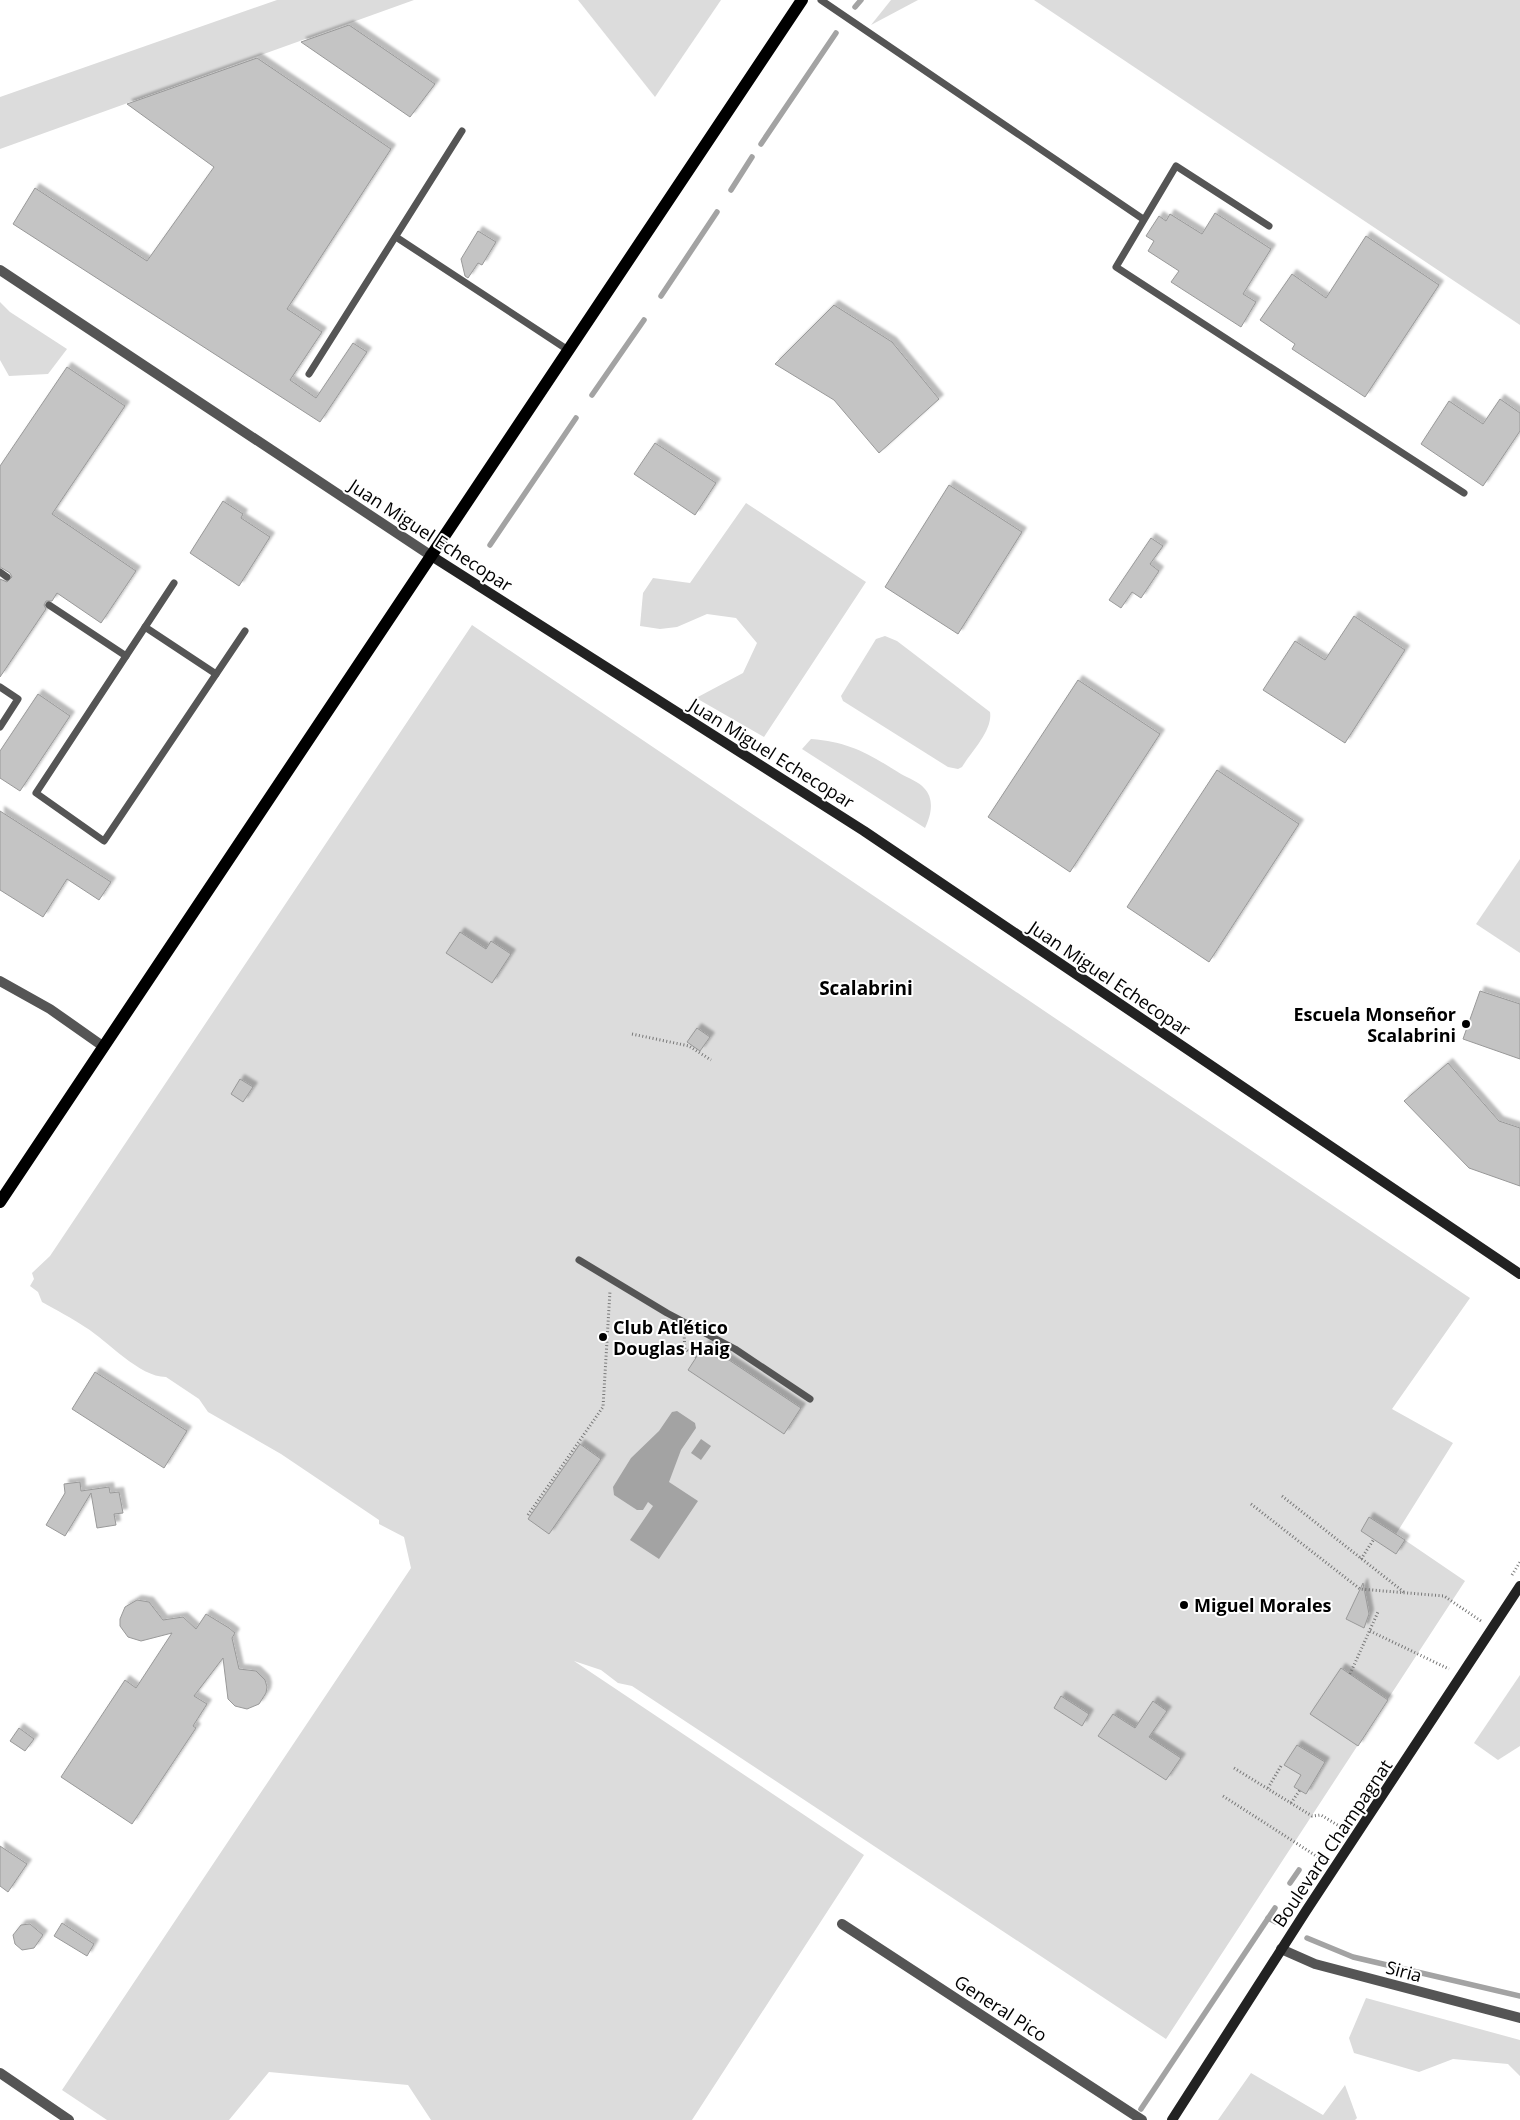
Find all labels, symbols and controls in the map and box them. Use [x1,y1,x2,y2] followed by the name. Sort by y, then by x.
[343,472,518,597] street label: Juan Miguel Echecopar
[683,691,859,814] street label: Juan Miguel Echecopar
[1023,914,1196,1041] street label: Juan Miguel Echecopar
[819,975,913,1001] district label: Scalabrini
[1294,1002,1456,1047] place label: Escuela Monseñor Scalabrini
[1460,1018,1472,1030] marker: Escuela Monseñor Scalabrini
[613,1315,730,1360] place label: Club Atlético Douglas Haig
[597,1331,609,1343] marker: Club Atlético Douglas Haig
[1194,1593,1332,1617] place label: Miguel Morales
[1178,1599,1190,1611] marker: Miguel Morales
[1267,1754,1397,1932] street label: Boulevard Champagnat
[1383,1955,1425,1987] street label: Siria
[950,1969,1052,2047] street label: General Pico

